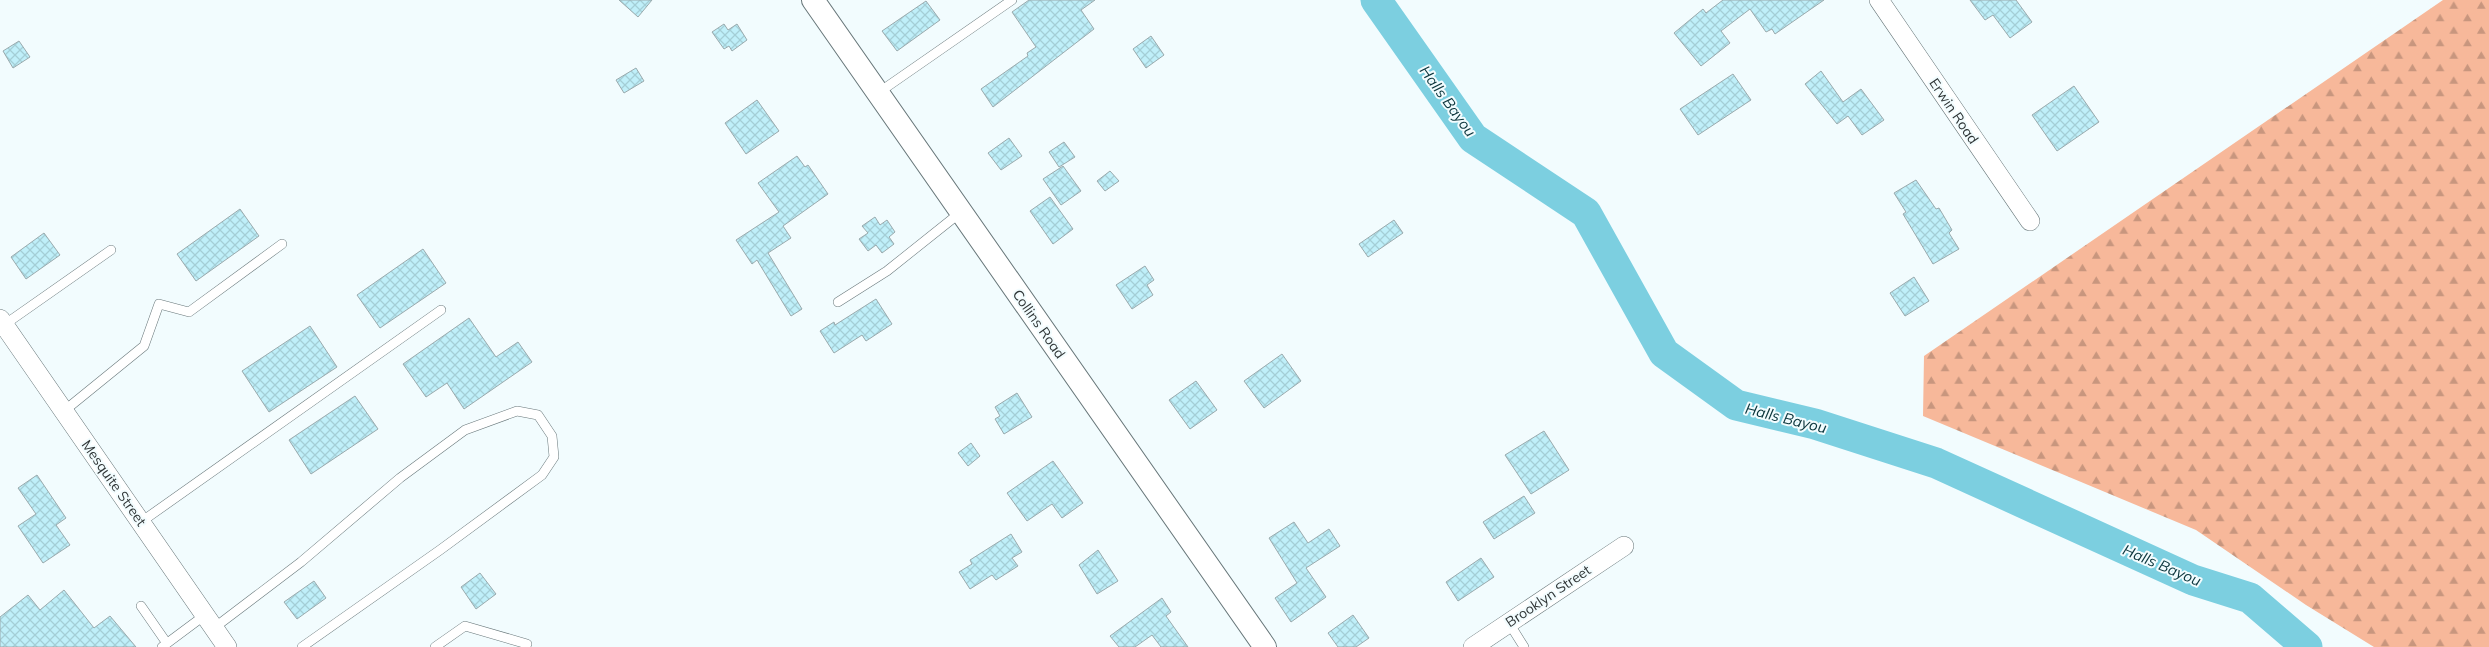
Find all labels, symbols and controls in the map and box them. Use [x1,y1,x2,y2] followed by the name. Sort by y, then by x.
[1416,62,1480,141] water label: Halls Bayou
[1925,75,1983,147] street label: Erwin Road
[1009,286,1069,362] street label: Collins Road
[1743,399,1829,437] water label: Halls Bayou
[78,436,150,530] street label: Mesquite Street
[2120,540,2204,590] water label: Halls Bayou
[1502,561,1594,631] street label: Brooklyn Street

